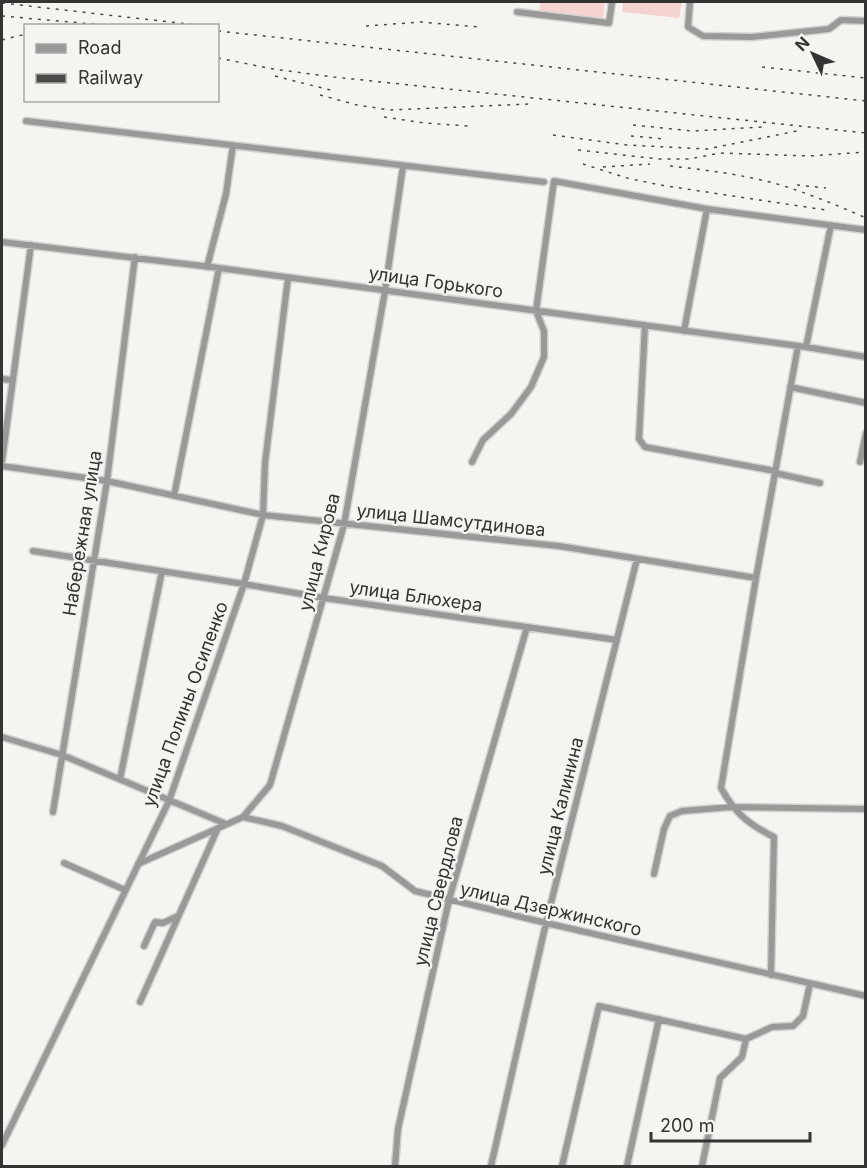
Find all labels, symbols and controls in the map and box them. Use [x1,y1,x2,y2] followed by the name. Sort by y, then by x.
[24,24,219,102] legend
[783,24,843,84] north arrow
[791,32,814,55] text: N
[78,37,121,58] text: Road
[78,67,143,88] text: Railway
[367,262,505,302] street label: улица Горького
[59,449,105,617] street label: Набережная улица
[294,491,344,613] street label: улица Кирова
[356,500,546,540] street label: улица Шамсутдинова
[348,576,484,616] street label: улица Блюхера
[138,598,232,810] street label: улица Полины Осипенко
[533,735,587,877] street label: улица Калинина
[409,814,467,968] street label: улица Свердлова
[458,878,644,940] street label: улица Дзержинского
[651,1105,810,1143] scale bar
[660,1115,715,1136] text: 200 m

